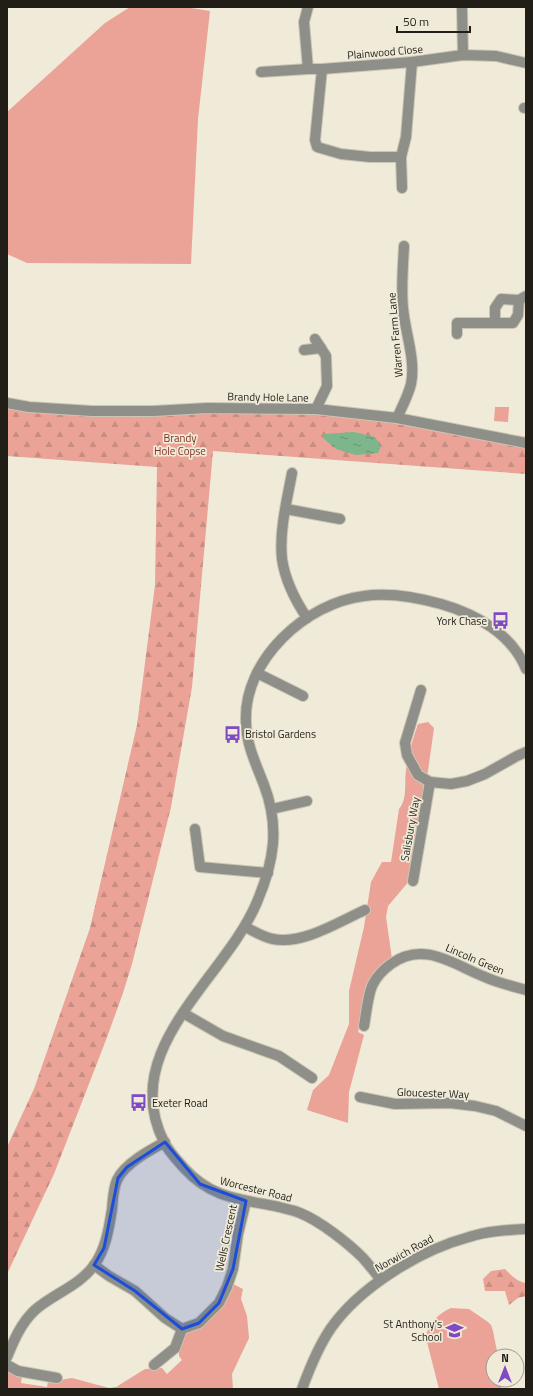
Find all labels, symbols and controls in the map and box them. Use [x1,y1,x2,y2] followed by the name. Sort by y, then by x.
[397,8,470,34] scale bar
[403,12,429,31] text: 50 m
[346,41,424,63] street label: Plainwood Close
[383,291,407,378] street label: Warren Farm Lane
[227,388,309,406] street label: Brandy Hole Lane
[154,430,206,459] park label: Brandy Hole Copse
[490,611,510,631] bus stop icon: York Chase
[436,613,487,629] place label: York Chase
[222,724,242,744] bus stop icon: Bristol Gardens
[245,726,316,742] place label: Bristol Gardens
[396,795,424,862] street label: Salisbury Way
[443,939,507,979] street label: Lincoln Green
[397,1084,470,1102] street label: Gloucester Way
[129,1093,149,1113] bus stop icon: Exeter Road
[152,1095,208,1111] place label: Exeter Road
[218,1172,294,1206] street label: Worcester Road
[211,1203,241,1273] street label: Wells Crescent
[372,1230,436,1276] street label: Norwich Road
[383,1316,442,1345] place label: St Anthony's School
[445,1320,465,1340] school or university icon: St Anthony's School
[485,1348,525,1388] north arrow
[501,1350,509,1366] text: N

